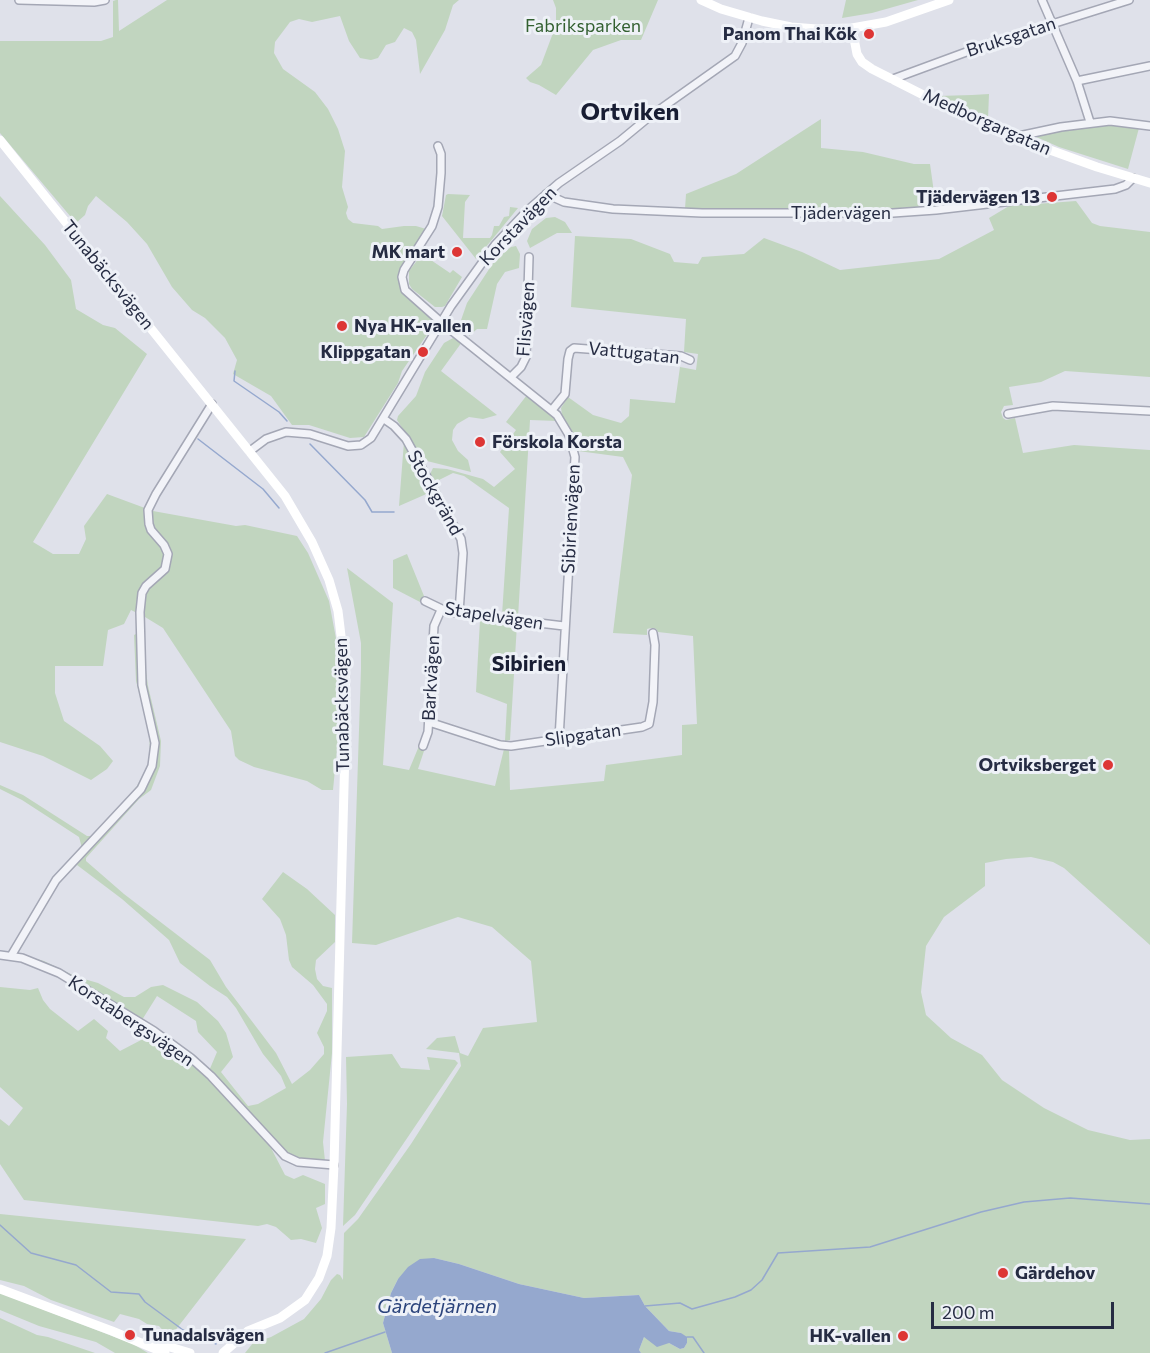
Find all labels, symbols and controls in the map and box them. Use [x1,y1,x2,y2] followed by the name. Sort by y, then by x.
[963,12,1059,62] street label: Bruksgatan
[525,15,641,37] park label: Fabriksparken
[723,23,857,45] place label: Panom Thai Kök
[862,27,876,41] marker: Panom Thai Kök
[920,84,1054,160] street label: Medborgargatan
[581,98,679,126] district label: Ortviken
[475,182,561,270] street label: Korstavägen
[916,186,1040,208] place label: Tjädervägen 13
[1045,190,1059,204] marker: Tjädervägen 13
[791,202,891,224] street label: Tjädervägen
[57,216,159,334] street label: Tunabäcksvägen
[371,241,445,263] place label: MK mart
[450,245,464,259] marker: MK mart
[513,281,539,357] street label: Flisvägen
[354,315,472,337] place label: Nya HK-vallen
[335,319,349,333] marker: Nya HK-vallen
[587,337,681,369] street label: Vattugatan
[320,341,411,363] place label: Klippgatan
[416,345,430,359] marker: Klippgatan
[492,431,622,453] place label: Förskola Korsta
[473,435,487,449] marker: Förskola Korsta
[403,447,467,539] street label: Stockgränd
[557,464,585,574] street label: Sibirienvägen
[443,598,545,634] street label: Stapelvägen
[418,635,444,721] street label: Barkvägen
[330,638,354,772] street label: Tunabäcksvägen
[492,651,566,677] district label: Sibirien
[544,719,622,751] street label: Slipgatan
[979,754,1096,776] place label: Ortviksberget
[1101,758,1115,772] marker: Ortviksberget
[64,971,198,1071] street label: Korstabergsvägen
[1015,1262,1095,1284] place label: Gärdehov
[996,1266,1010,1280] marker: Gärdehov
[934,1290,1117,1328] scale bar
[377,1294,497,1318] water label: Gärdetjärnen
[942,1301,995,1323] text: 200 m
[142,1324,264,1346] place label: Tunadalsvägen
[809,1325,891,1347] place label: HK-vallen
[123,1328,137,1342] marker: Tunadalsvägen
[896,1329,910,1343] marker: HK-vallen

